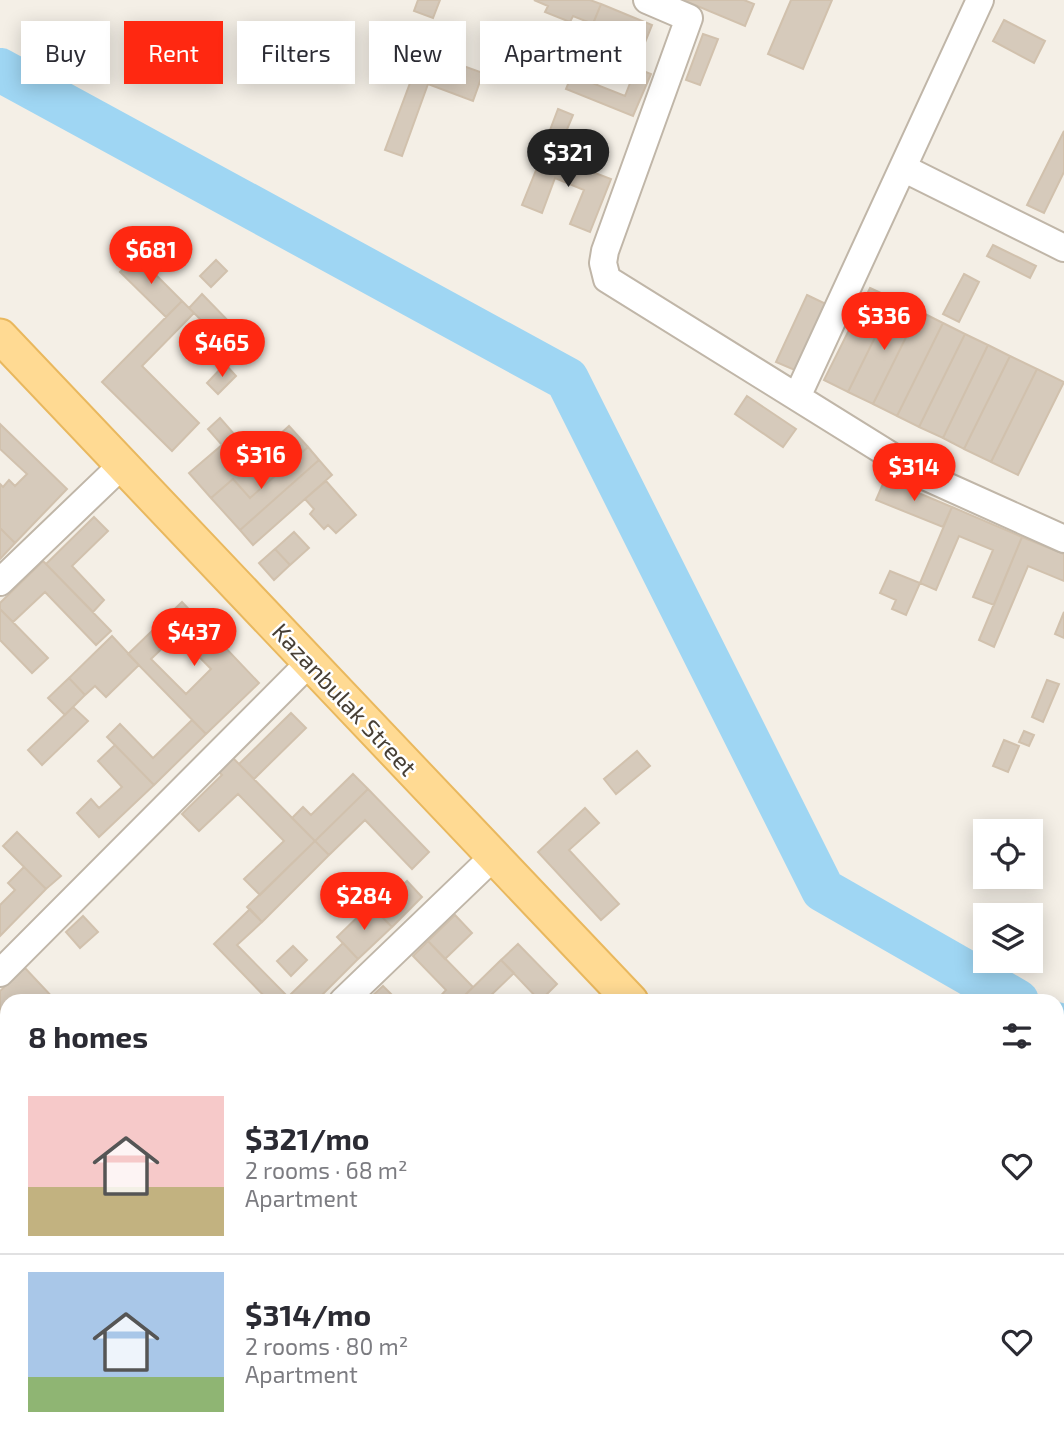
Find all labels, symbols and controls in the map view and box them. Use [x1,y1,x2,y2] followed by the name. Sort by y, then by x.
[21,21,110,84] chip: Buy
[124,21,223,84] chip: Rent
[237,21,355,84] chip: Filters
[369,21,466,84] chip: New
[480,21,646,84] chip: Apartment
[527,130,609,189] pin: $321
[543,138,593,166] text: $321
[110,226,192,286] pin: $681
[125,235,177,263] text: $681
[843,292,925,352] pin: $336
[858,301,911,329] text: $336
[181,320,263,379] pin: $465
[195,328,249,356] text: $465
[220,432,302,491] pin: $316
[236,440,286,468] text: $316
[873,444,955,503] pin: $314
[889,452,939,480] text: $314
[153,608,235,668] pin: $437
[167,617,221,645] text: $437
[267,617,423,781] street label: Kazanbulak Street
[973,819,1043,973] map controls
[973,819,1043,889] button: locate
[323,872,405,932] pin: $284
[336,881,392,909] text: $284
[973,903,1043,973] button: layers
[998,1017,1036,1055] icon: filters
[28,1018,148,1054] text: 8 homes
[245,1120,370,1156] text: $321/mo
[84,1124,168,1208] icon: home
[998,1147,1036,1185] icon: heart
[245,1156,408,1184] text: 2 rooms · 68 m²
[245,1184,358,1212] text: Apartment
[245,1296,371,1332] text: $314/mo
[84,1300,168,1384] icon: home
[998,1323,1036,1361] icon: heart
[245,1332,408,1360] text: 2 rooms · 80 m²
[245,1360,358,1388] text: Apartment

